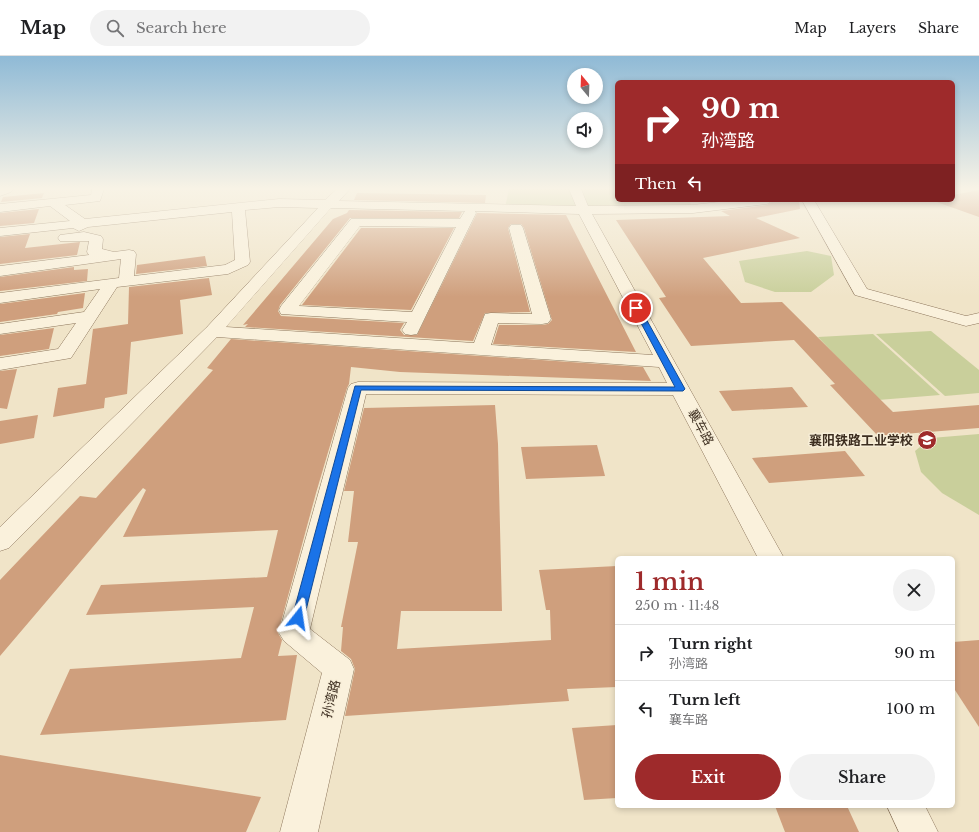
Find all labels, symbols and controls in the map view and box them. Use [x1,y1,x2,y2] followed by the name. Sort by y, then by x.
[90,10,370,46] search box
[20,16,66,39] text: Map
[104,17,126,39] icon: search
[136,18,227,37] text: Search here
[794,19,827,37] text: Map
[849,19,896,37] text: Layers
[918,19,959,37] text: Share
[567,68,603,104] north arrow
[567,68,603,148] map controls
[701,91,779,126] text: 90 m
[635,96,687,148] icon: right
[567,112,603,148] button: sound
[701,130,755,152] text: 孙湾路
[684,172,706,194] icon: left
[635,174,676,193] text: Then
[619,291,653,325] pin
[625,297,647,319] icon: arrive
[684,406,718,448] street label: 襄车路
[916,429,938,451] school or university icon: 襄阳铁路工业学校
[809,432,913,449] place label: 襄阳铁路工业学校
[635,567,704,596] text: 1 min
[893,569,935,611] button: close
[277,597,319,639] position arrow
[635,597,719,614] text: 250 m · 11:48
[669,634,752,653] text: Turn right
[635,642,657,664] icon: right
[894,643,935,662] text: 90 m
[669,655,708,672] text: 孙湾路
[318,678,344,720] street label: 孙湾路
[669,690,740,709] text: Turn left
[635,698,657,720] icon: left
[886,699,935,718] text: 100 m
[669,711,708,728] text: 襄车路
[635,754,781,800] button: Exit
[789,754,935,800] button: Share

